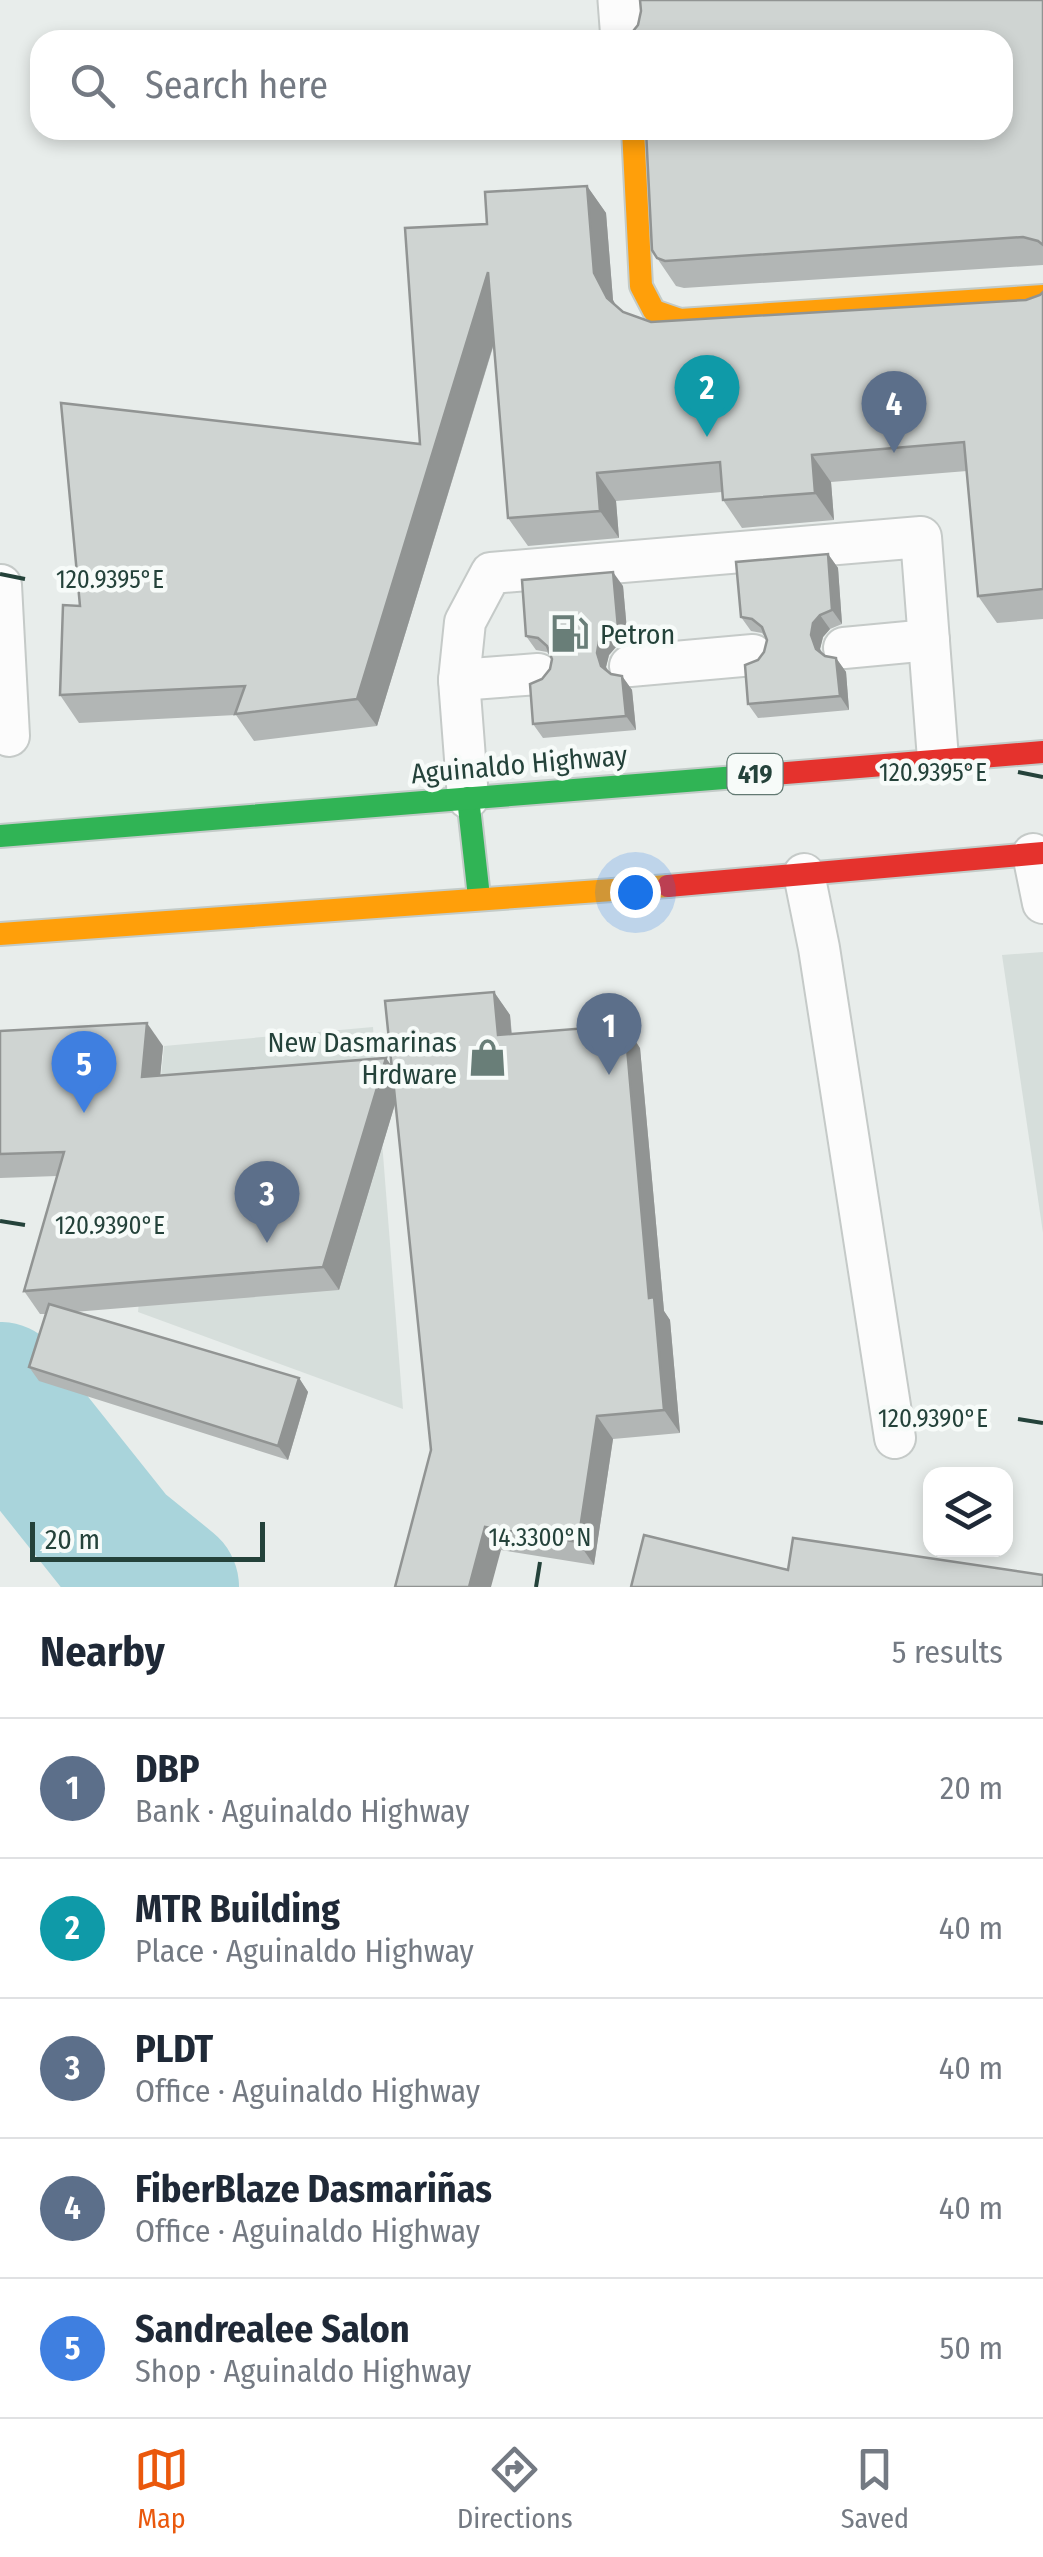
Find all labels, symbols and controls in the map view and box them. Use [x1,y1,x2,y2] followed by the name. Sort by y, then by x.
[30,30,1013,140] search box
[65,58,120,113] icon: search
[145,62,328,108] text: Search here
[674,354,740,437] pin: 2
[862,370,926,453] pin: 4
[56,565,164,595] text: 120.9395°E
[549,613,591,655] fuel station icon: Petron
[600,618,675,651] place label: Petron
[410,739,629,790] street label: Aguinaldo Highway
[728,754,782,794] road number: 419
[879,758,987,788] text: 120.9395°E
[610,867,661,918] your location
[576,992,642,1075] pin: 1
[267,1026,457,1091] place label: New Dasmarinas Hrdware
[52,1030,116,1113] pin: 5
[466,1037,508,1079] shop icon: New Dasmarinas Hrdware
[234,1160,300,1243] pin: 3
[55,1211,165,1241] text: 120.9390°E
[878,1404,988,1434] text: 120.9390°E
[923,1467,1013,1557] map controls
[923,1467,1013,1557] button: layers
[30,1517,265,1562] scale bar
[45,1523,100,1556] text: 20 m
[489,1523,591,1553] text: 14.3300°N
[40,1627,165,1677] text: Nearby
[892,1633,1003,1671] text: 5 results
[135,1746,200,1792] text: DBP
[66,1769,79,1807] text: 1
[940,1769,1003,1807] text: 20 m
[135,1792,470,1830] text: Bank · Aguinaldo Highway
[135,1886,340,1932] text: MTR Building
[65,1909,80,1947] text: 2
[939,1909,1003,1947] text: 40 m
[135,1932,474,1970] text: Place · Aguinaldo Highway
[135,2026,213,2072] text: PLDT
[65,2049,80,2087] text: 3
[939,2049,1003,2087] text: 40 m
[135,2072,480,2110] text: Office · Aguinaldo Highway
[135,2166,492,2212] text: FiberBlaze Dasmariñas
[64,2189,81,2227] text: 4
[939,2189,1003,2227] text: 40 m
[135,2212,480,2250] text: Office · Aguinaldo Highway
[135,2306,410,2352] text: Sandrealee Salon
[65,2329,80,2367] text: 5
[940,2329,1003,2367] text: 50 m
[135,2352,471,2390] text: Shop · Aguinaldo Highway
[134,2442,189,2535] tab: Map
[457,2442,573,2535] tab: Directions
[841,2442,909,2535] tab: Saved

